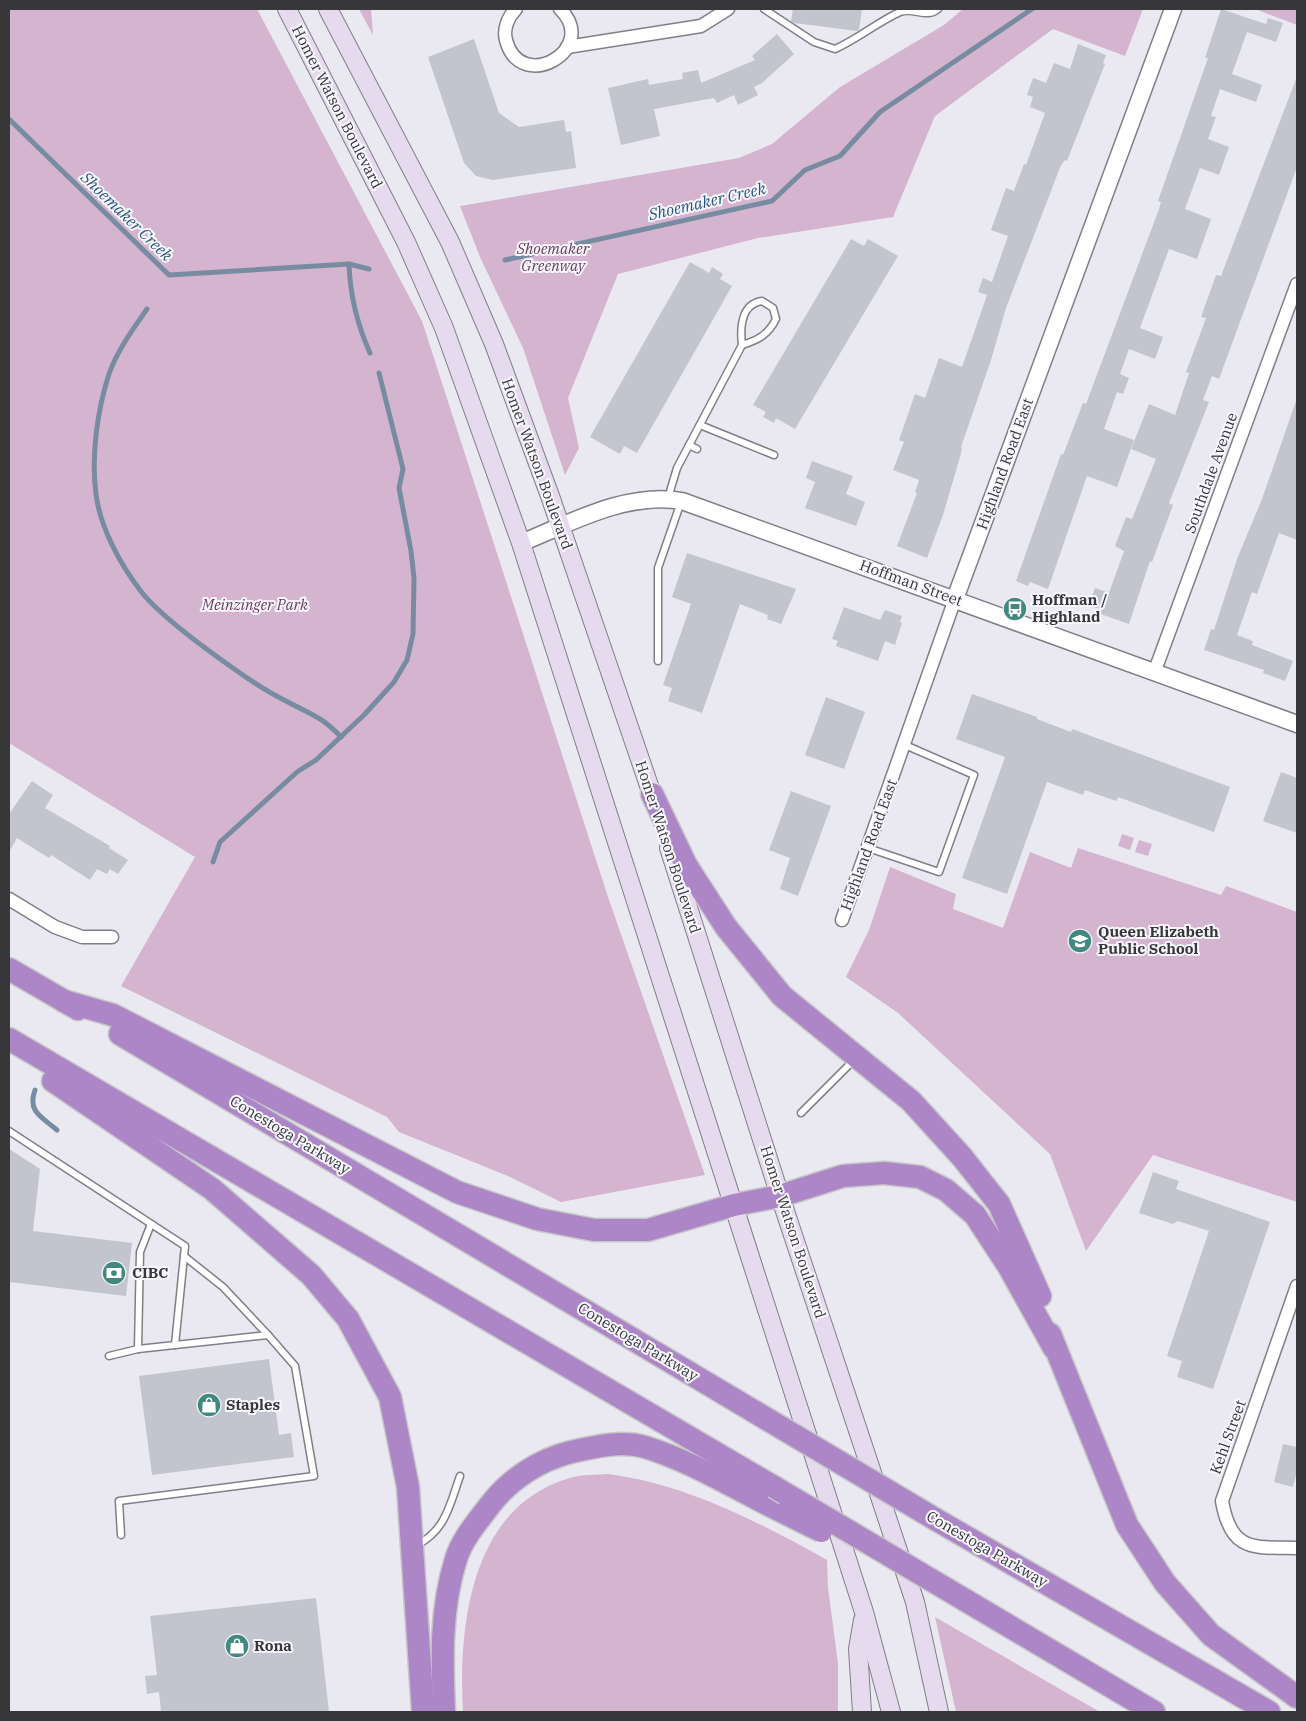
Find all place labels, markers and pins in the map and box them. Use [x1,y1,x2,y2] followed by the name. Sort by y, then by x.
[1032,590,1107,626] place label: Hoffman / Highland
[1002,596,1028,622] bus stop icon: Hoffman / Highland
[1098,922,1219,958] place label: Queen Elizabeth Public School
[1067,928,1093,954] school or university icon: Queen Elizabeth Public School
[101,1260,127,1286] bank icon: CIBC
[132,1263,168,1282] place label: CIBC
[196,1392,222,1418] shop icon: Staples
[226,1395,280,1414] place label: Staples
[224,1633,250,1659] shop icon: Rona
[254,1636,292,1655] place label: Rona

